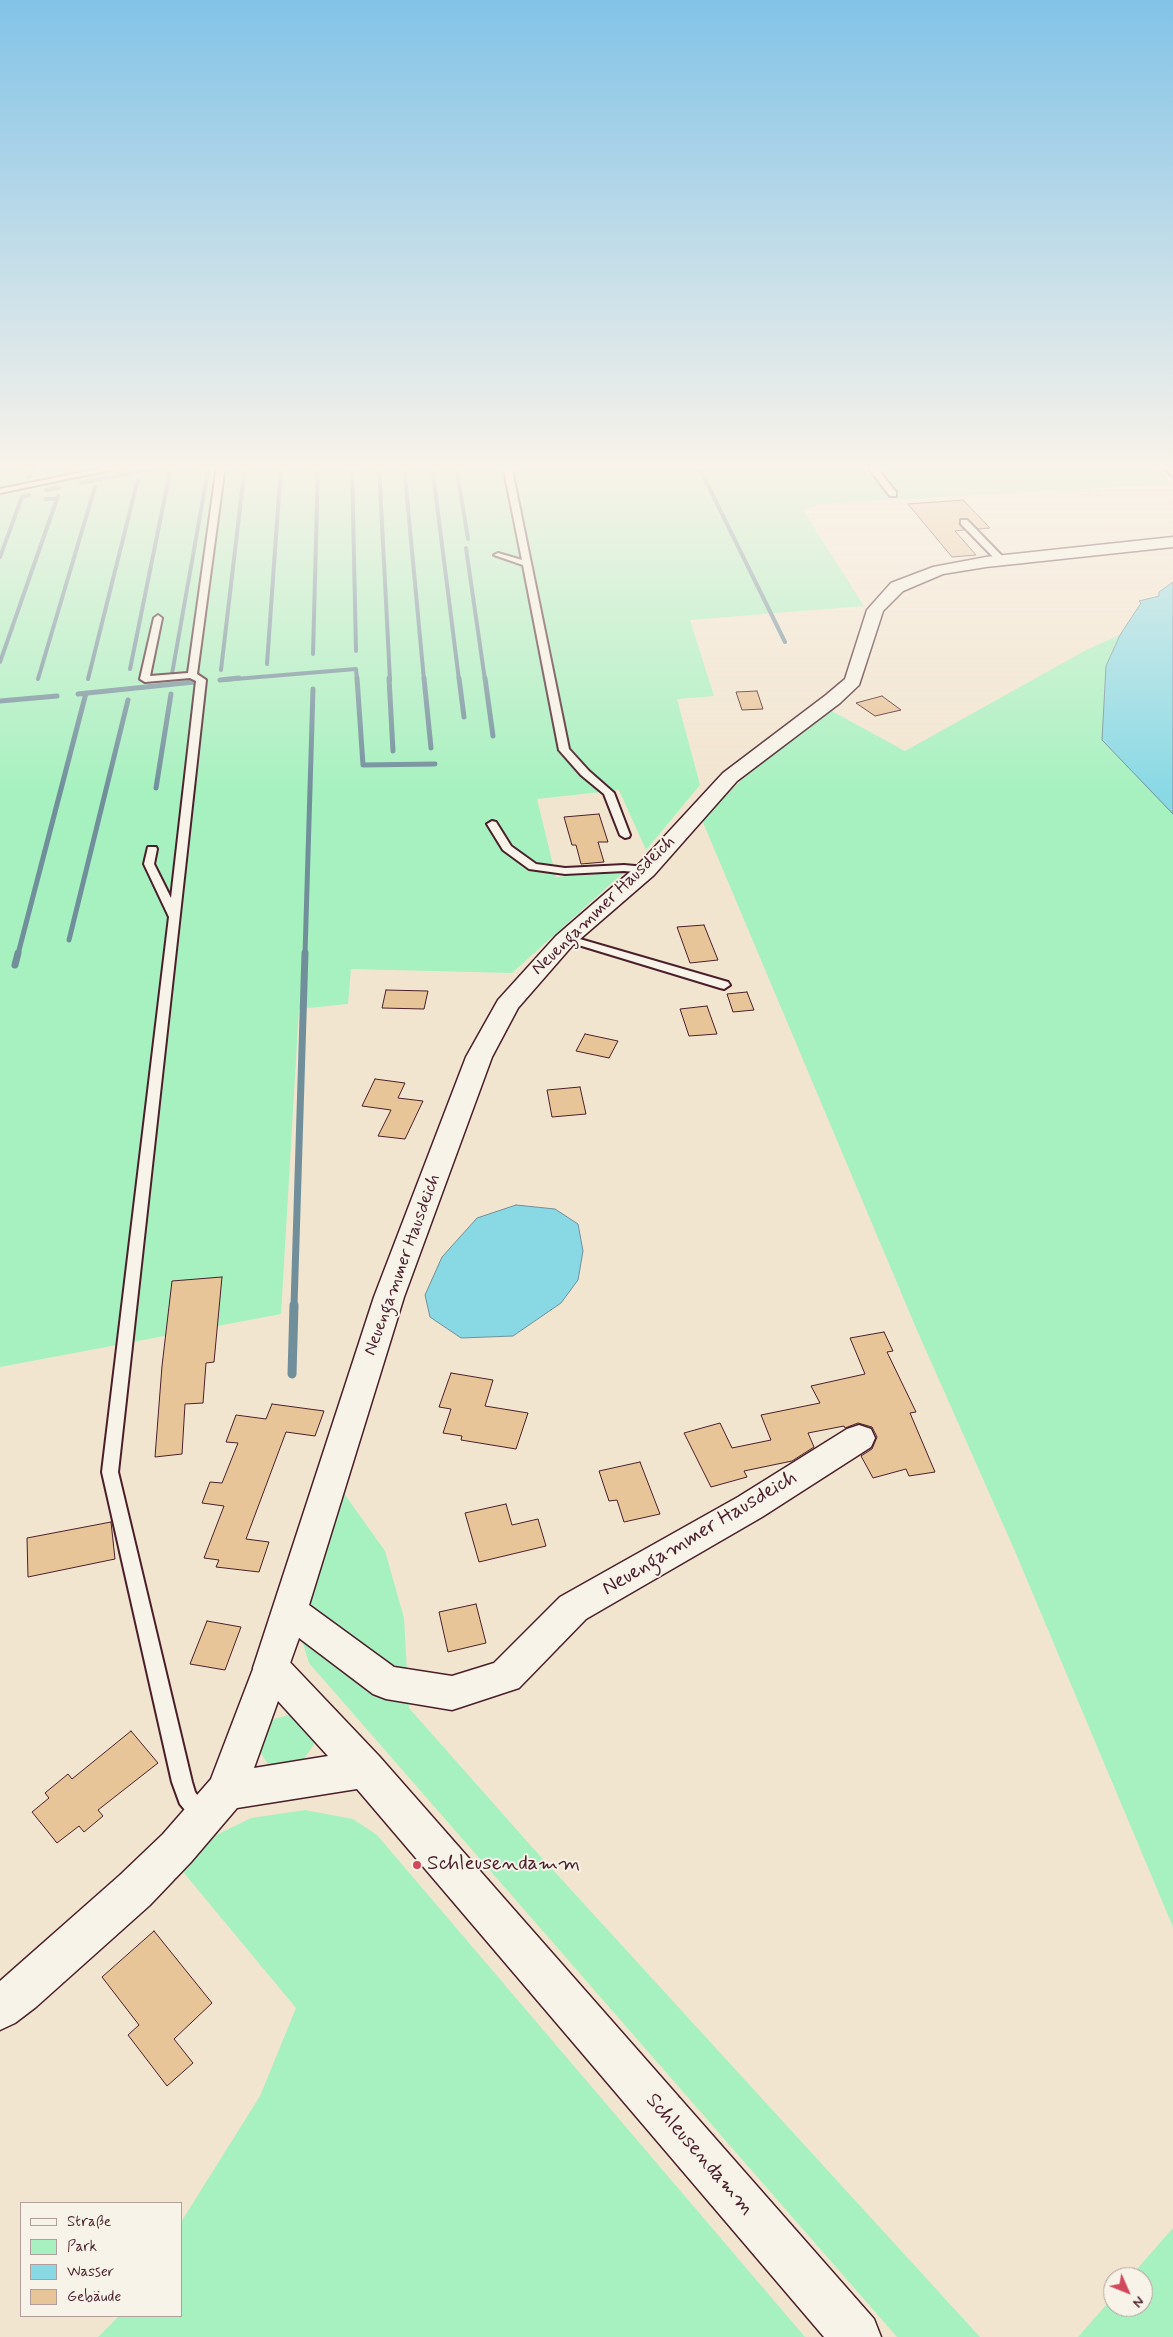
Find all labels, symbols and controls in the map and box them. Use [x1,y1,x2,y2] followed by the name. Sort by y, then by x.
[528,832,680,980] street label: Neuengammer Hausdeich
[360,1171,446,1359] street label: Neuengammer Hausdeich
[598,1466,802,1602] street label: Neuengammer Hausdeich
[427,1852,580,1878] place label: Schleusendamm
[411,1859,423,1871] marker: Schleusendamm
[639,2089,759,2221] street label: Schleusendamm
[20,2202,182,2317] legend
[67,2212,111,2232] text: Straße
[67,2237,97,2257] text: Park
[67,2262,114,2282] text: Wasser
[1103,2267,1153,2317] north arrow
[67,2287,121,2307] text: Gebäude
[1128,2292,1148,2311] text: N

